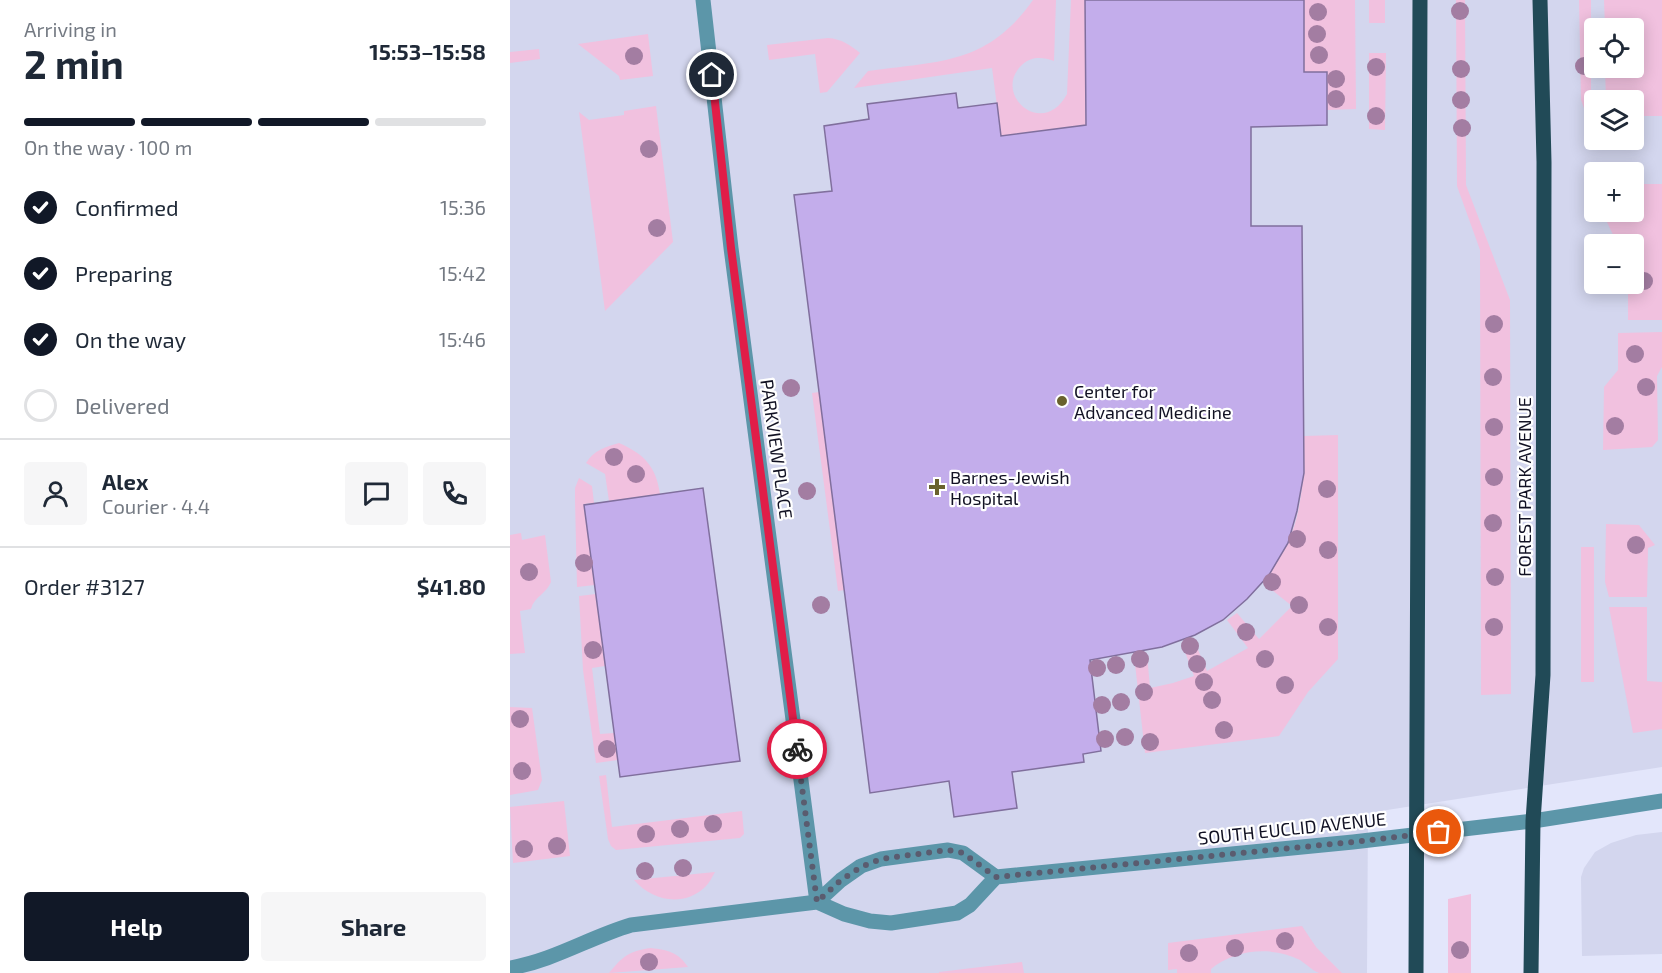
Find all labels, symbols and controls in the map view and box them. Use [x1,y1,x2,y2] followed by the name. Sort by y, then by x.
[24,17,117,41] text: Arriving in
[1584,18,1644,294] map controls
[1584,18,1644,78] button: locate
[369,38,486,64] text: 15:53–15:58
[24,40,124,87] text: 2 min
[686,49,737,100] pin
[695,58,728,91] icon: home
[1584,90,1644,150] button: layers
[24,135,192,159] text: On the way · 100 m
[1584,162,1644,222] button: +
[24,191,57,224] icon: check
[75,194,179,220] text: Confirmed
[440,195,486,219] text: 15:36
[1584,234,1644,294] button: −
[24,257,57,290] icon: check
[75,260,173,286] text: Preparing
[439,261,486,285] text: 15:42
[24,323,57,356] icon: check
[75,326,186,352] text: On the way
[439,327,486,351] text: 15:46
[756,378,798,520] street label: PARKVIEW PLACE
[1074,380,1232,423] place label: Center for Advanced Medicine
[75,392,170,418] text: Delivered
[1055,394,1069,408] marker: Center for Advanced Medicine
[1513,397,1535,577] street label: FOREST PARK AVENUE
[24,462,87,525] button: person
[345,462,408,525] button: chat
[423,462,486,525] button: phone
[950,466,1070,509] place label: Barnes-Jewish Hospital
[102,468,148,494] text: Alex
[928,478,946,496] marker: Barnes-Jewish Hospital
[102,494,210,518] text: Courier · 4.4
[24,573,145,599] text: Order #3127
[417,573,486,599] text: $41.80
[767,719,827,779] courier
[781,733,814,766] icon: bike
[1413,806,1464,857] pin
[1197,807,1387,849] street label: SOUTH EUCLID AVENUE
[1422,815,1455,848] icon: bag
[24,892,249,961] button: Help
[261,892,486,961] button: Share

